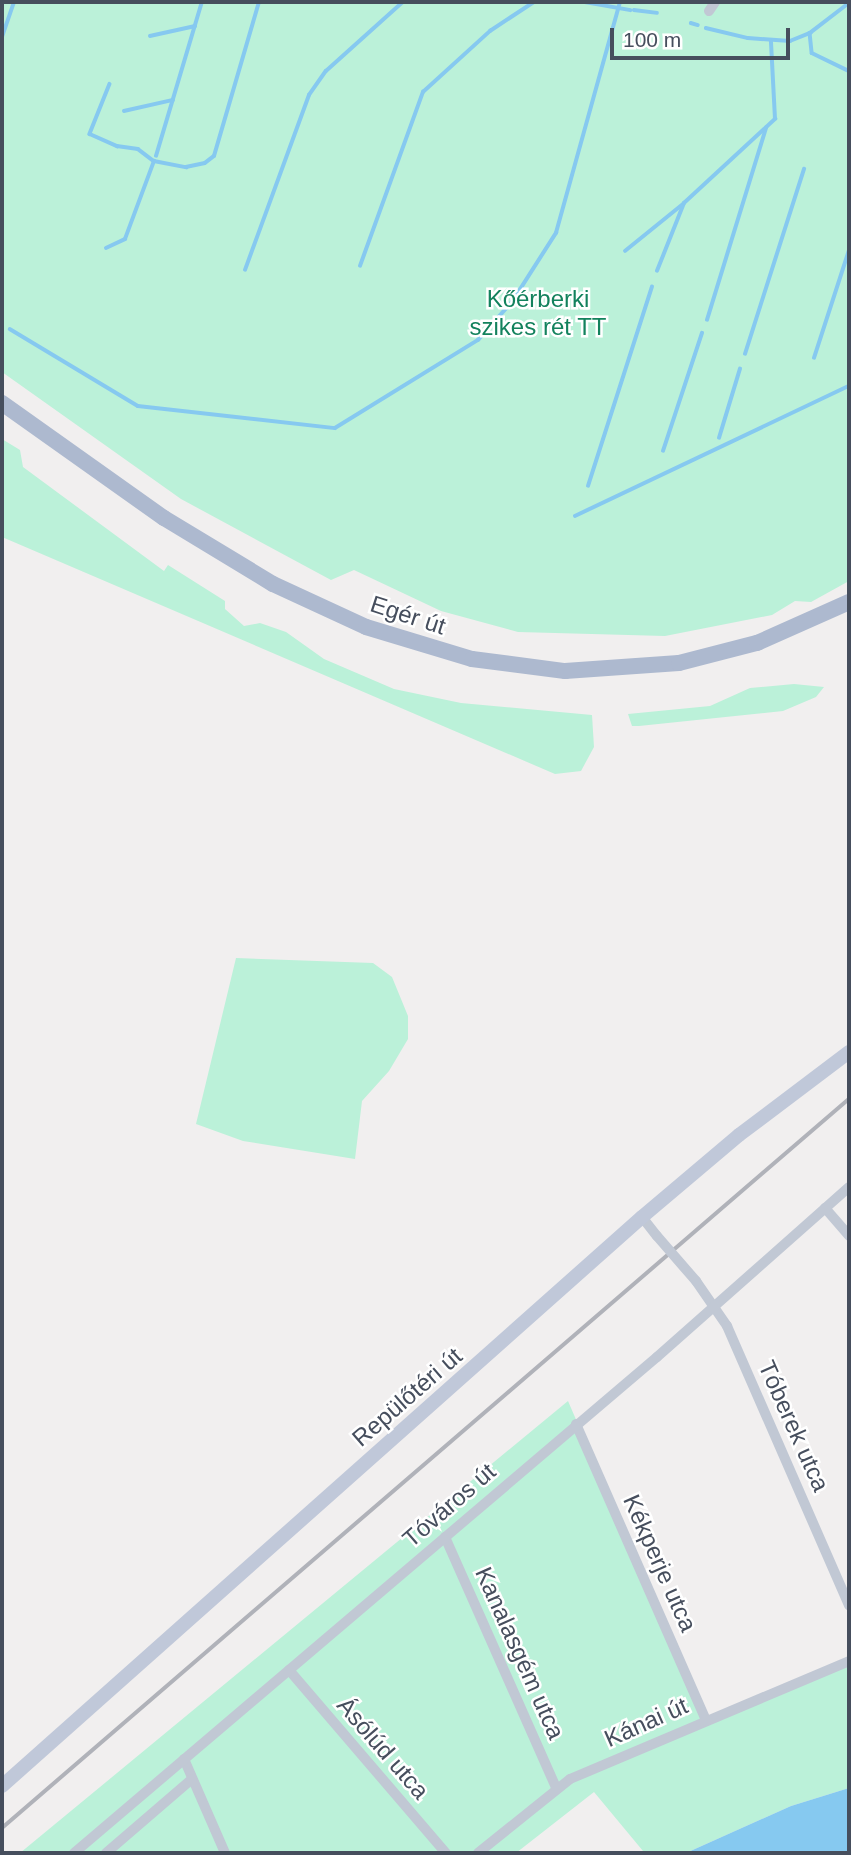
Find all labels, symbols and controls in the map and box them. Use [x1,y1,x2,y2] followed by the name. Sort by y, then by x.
[613,14,793,58] scale bar
[623,28,681,51] text: 100 m
[469,285,607,341] park label: Kőérberki szikes rét TT
[367,589,449,641] street label: Egér út
[346,1341,468,1453] street label: Repülőtéri út
[752,1356,836,1496] street label: Tóberek utca
[397,1457,501,1553] street label: Tóváros út
[617,1490,703,1636] street label: Kékperje utca
[469,1562,571,1744] street label: Kanalasgém utca
[331,1691,435,1805] street label: Ásólúd utca
[600,1691,692,1753] street label: Kánai út

